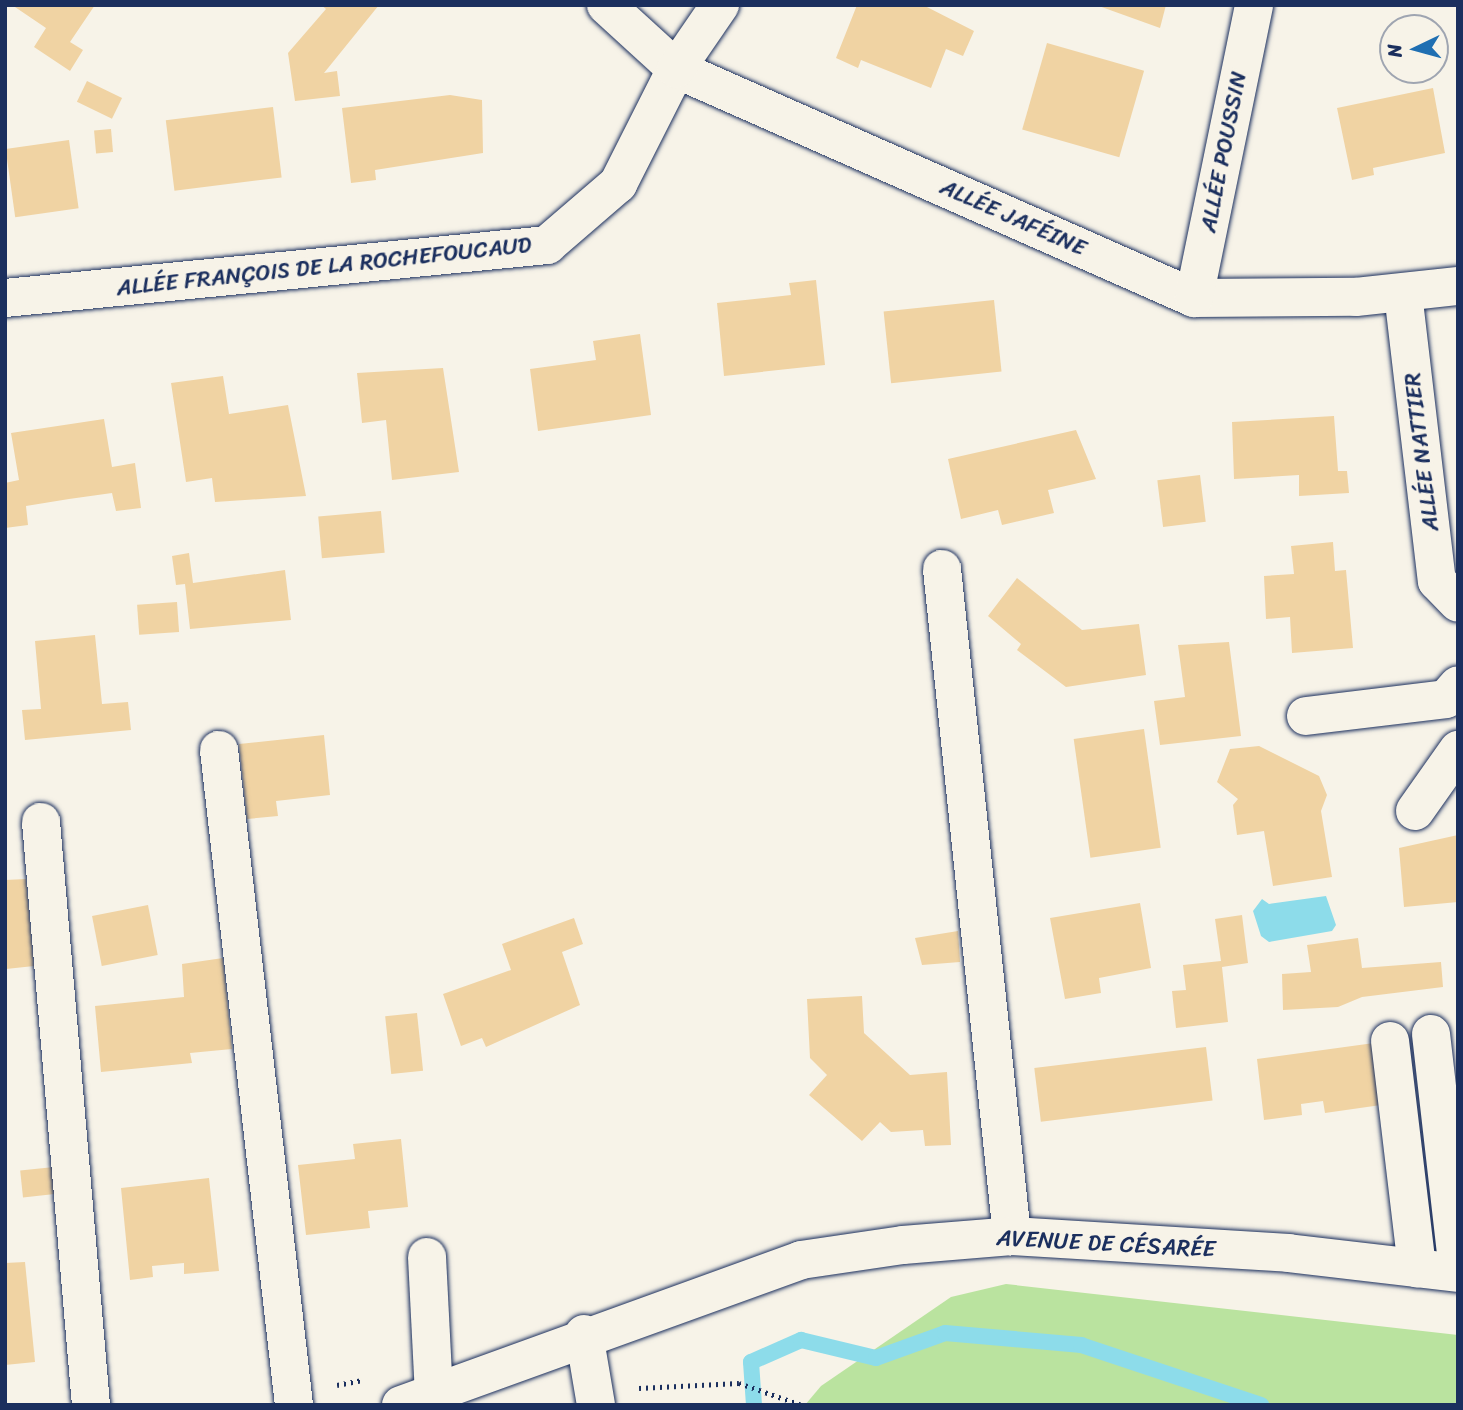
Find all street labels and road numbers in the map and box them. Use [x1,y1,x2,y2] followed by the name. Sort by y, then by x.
[1195,70,1253,234] street label: ALLÉE POUSSIN
[937,174,1089,262] street label: ALLÉE JAFÉINE
[114,231,534,303] street label: ALLÉE FRANÇOIS DE LA ROCHEFOUCAUD
[1399,373,1445,531] street label: ALLÉE NATTIER
[996,1224,1216,1264] street label: AVENUE DE CÉSARÉE

